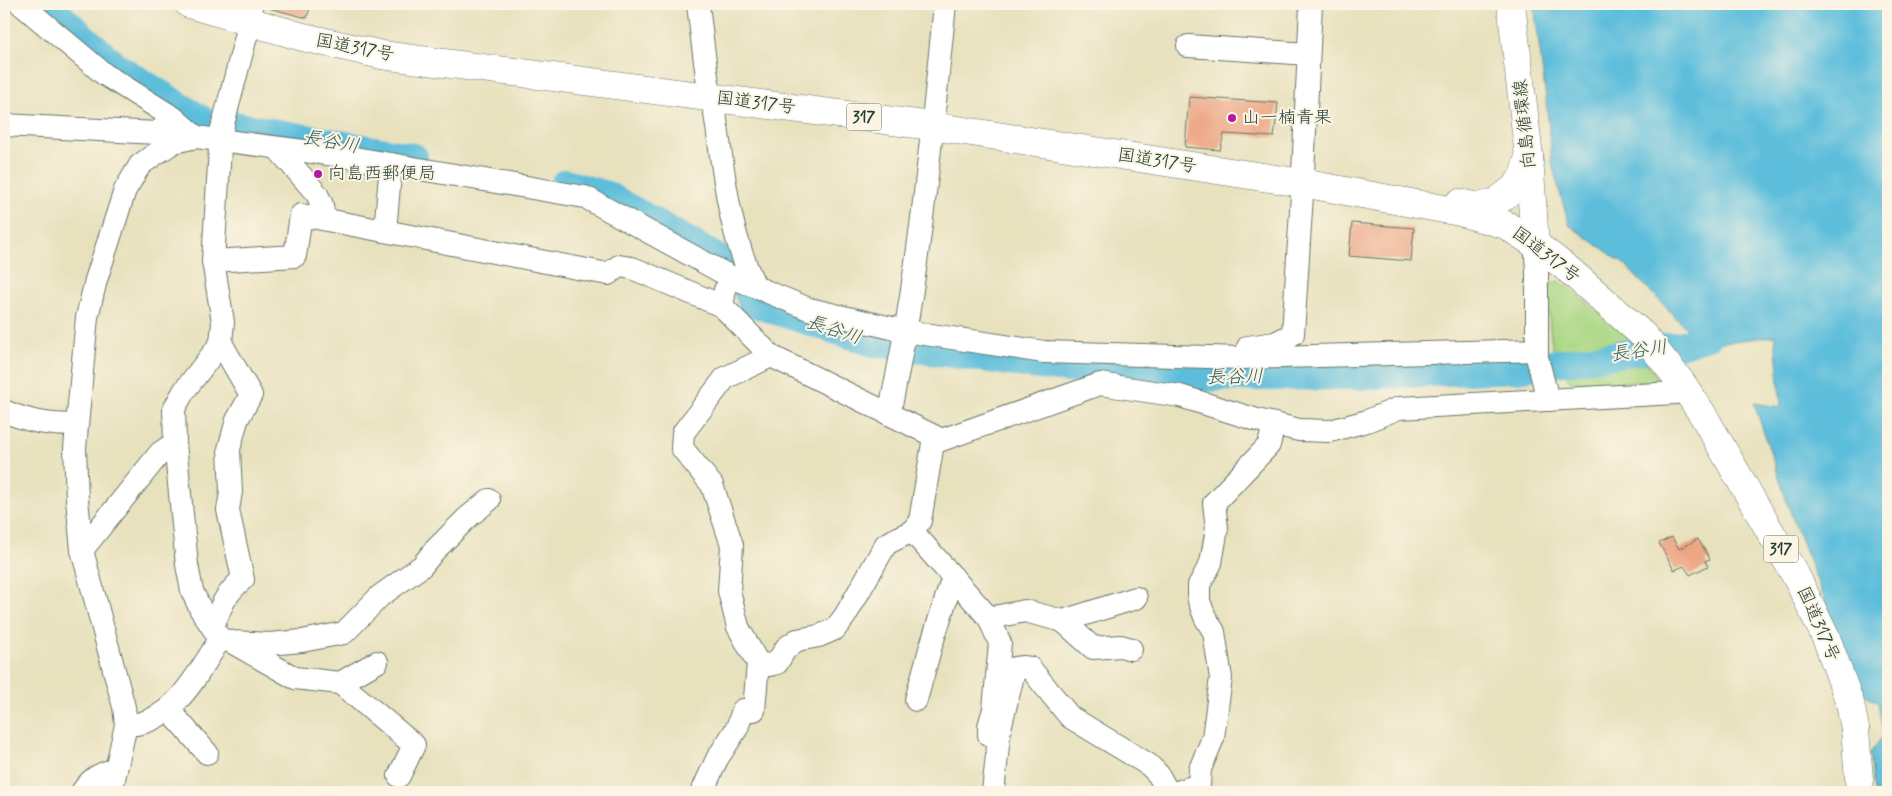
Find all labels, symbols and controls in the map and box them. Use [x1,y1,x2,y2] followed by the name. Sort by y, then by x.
[313,29,397,67] street label: 国道317号
[1508,78,1542,170] street label: 向島循環線
[715,86,797,120] street label: 国道317号
[846,104,882,130] road number: 317
[1242,106,1332,130] place label: 山一楠青果
[1226,112,1238,124] marker: 山一楠青果
[301,125,361,159] water label: 長谷川
[1116,143,1198,179] street label: 国道317号
[328,162,436,186] place label: 向島西郵便局
[312,168,324,180] marker: 向島西郵便局
[1507,221,1585,289] street label: 国道317号
[803,309,865,351] water label: 長谷川
[1609,335,1669,367] water label: 長谷川
[1206,364,1264,390] water label: 長谷川
[1764,536,1798,562] road number: 317
[1791,583,1845,665] street label: 国道317号

